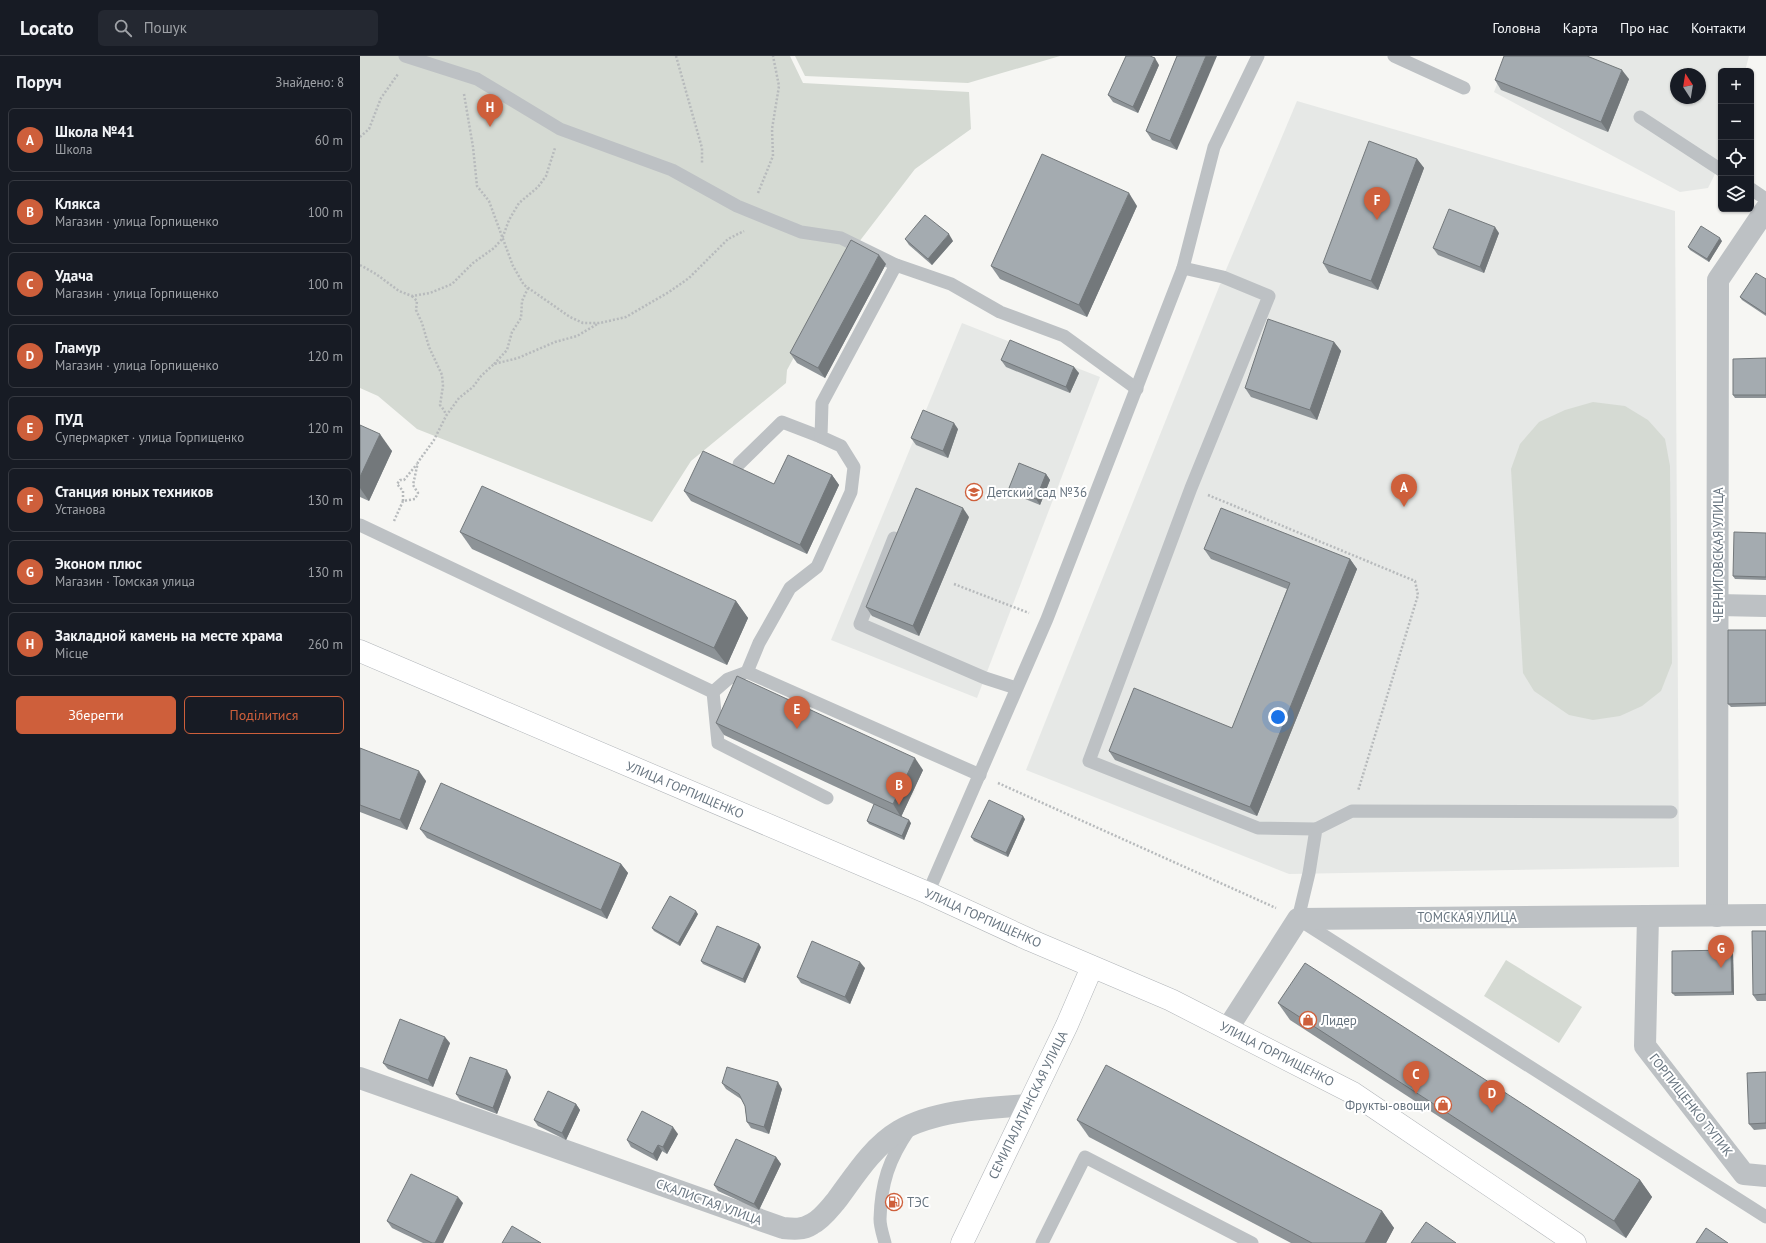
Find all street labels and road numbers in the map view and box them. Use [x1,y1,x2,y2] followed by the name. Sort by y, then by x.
[1710,487,1727,623] street label: ЧЕРНИГОВСКАЯ УЛИЦА
[624,757,747,823] street label: УЛИЦА ГОРПИЩЕНКО
[922,885,1044,952] street label: УЛИЦА ГОРПИЩЕНКО
[1417,909,1517,926] street label: ТОМСКАЯ УЛИЦА
[1217,1018,1337,1090] street label: УЛИЦА ГОРПИЩЕНКО
[985,1028,1072,1182] street label: СЕМИПАЛАТИНСКАЯ УЛИЦА
[1645,1050,1737,1160] street label: ГОРПИЩЕНКО ТУПИК
[654,1175,765,1229] street label: СКАЛИСТАЯ УЛИЦА

